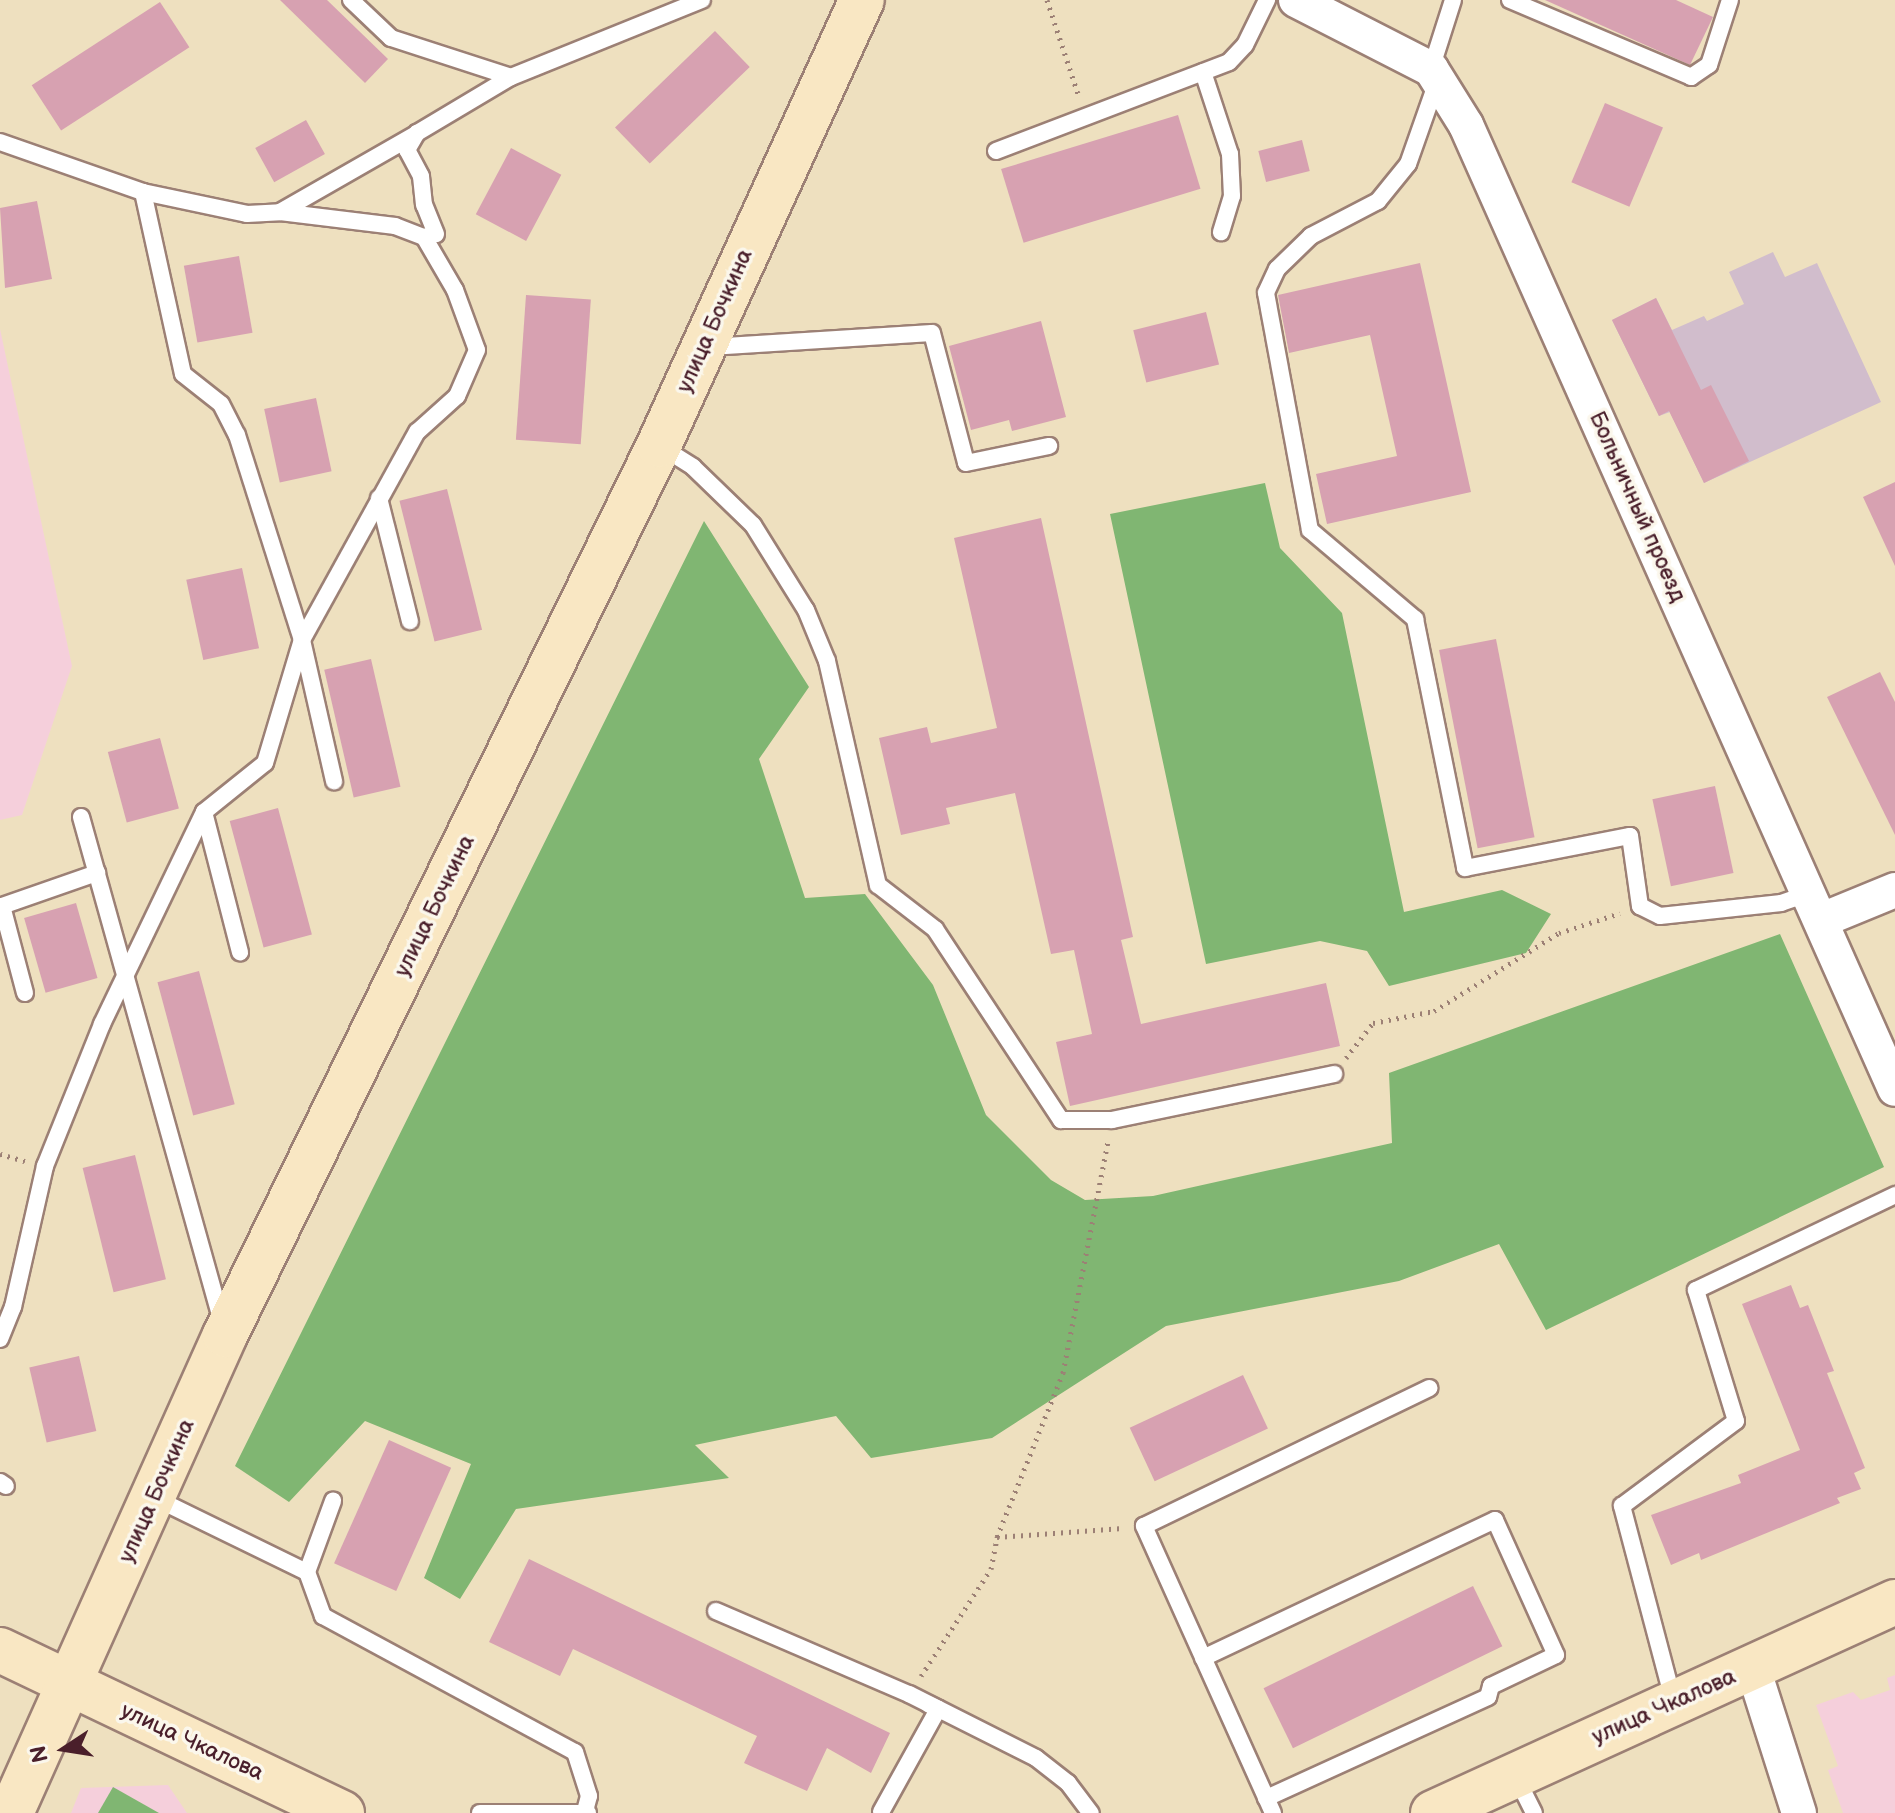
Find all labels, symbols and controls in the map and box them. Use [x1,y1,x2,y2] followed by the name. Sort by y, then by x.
[672,245,758,397] street label: улица Бочкина
[1583,408,1691,606] street label: Больничный проезд
[389,831,481,981] street label: улица Бочкина
[114,1415,200,1567] street label: улица Бочкина
[1588,1664,1740,1750] street label: улица Чкалова
[117,1697,267,1787] street label: улица Чкалова
[24,1709,104,1789] north arrow
[25,1743,55,1765] text: N

